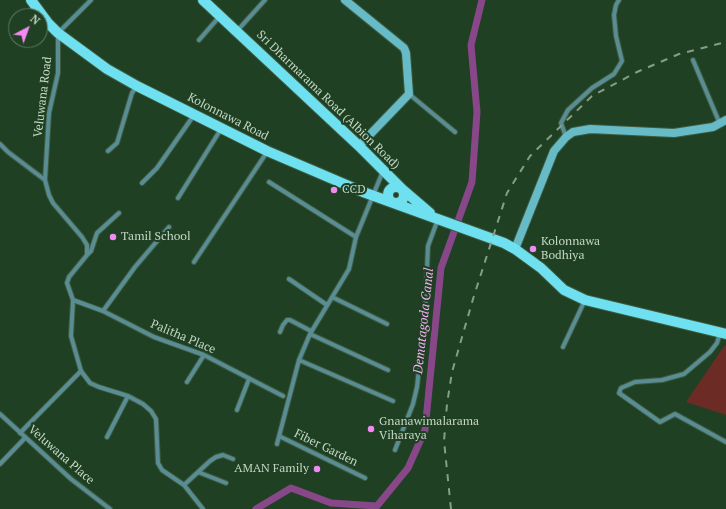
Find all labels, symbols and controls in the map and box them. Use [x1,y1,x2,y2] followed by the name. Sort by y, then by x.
[8,8,48,48] north arrow
[27,12,43,28] text: N
[253,28,403,172] street label: Sri Dharmarama Road (Albion Road)
[31,56,55,138] street label: Veluwana Road
[185,90,271,144] street label: Kolonnawa Road
[342,183,366,197] place label: CCD
[329,185,339,195] marker: CCD
[121,230,191,244] place label: Tamil School
[108,232,118,242] marker: Tamil School
[541,235,600,263] place label: Kolonnawa Bodhiya
[528,244,538,254] marker: Kolonnawa Bodhiya
[411,267,437,375] water label: Dematagoda Canal
[148,317,218,357] street label: Palitha Place
[379,415,479,443] place label: Gnanawimalarama Viharaya
[25,422,97,488] street label: Veluwana Place
[366,424,376,434] marker: Gnanawimalarama Viharaya
[292,426,360,470] street label: Fiber Garden
[234,462,309,476] place label: AMAN Family
[312,464,322,474] marker: AMAN Family

